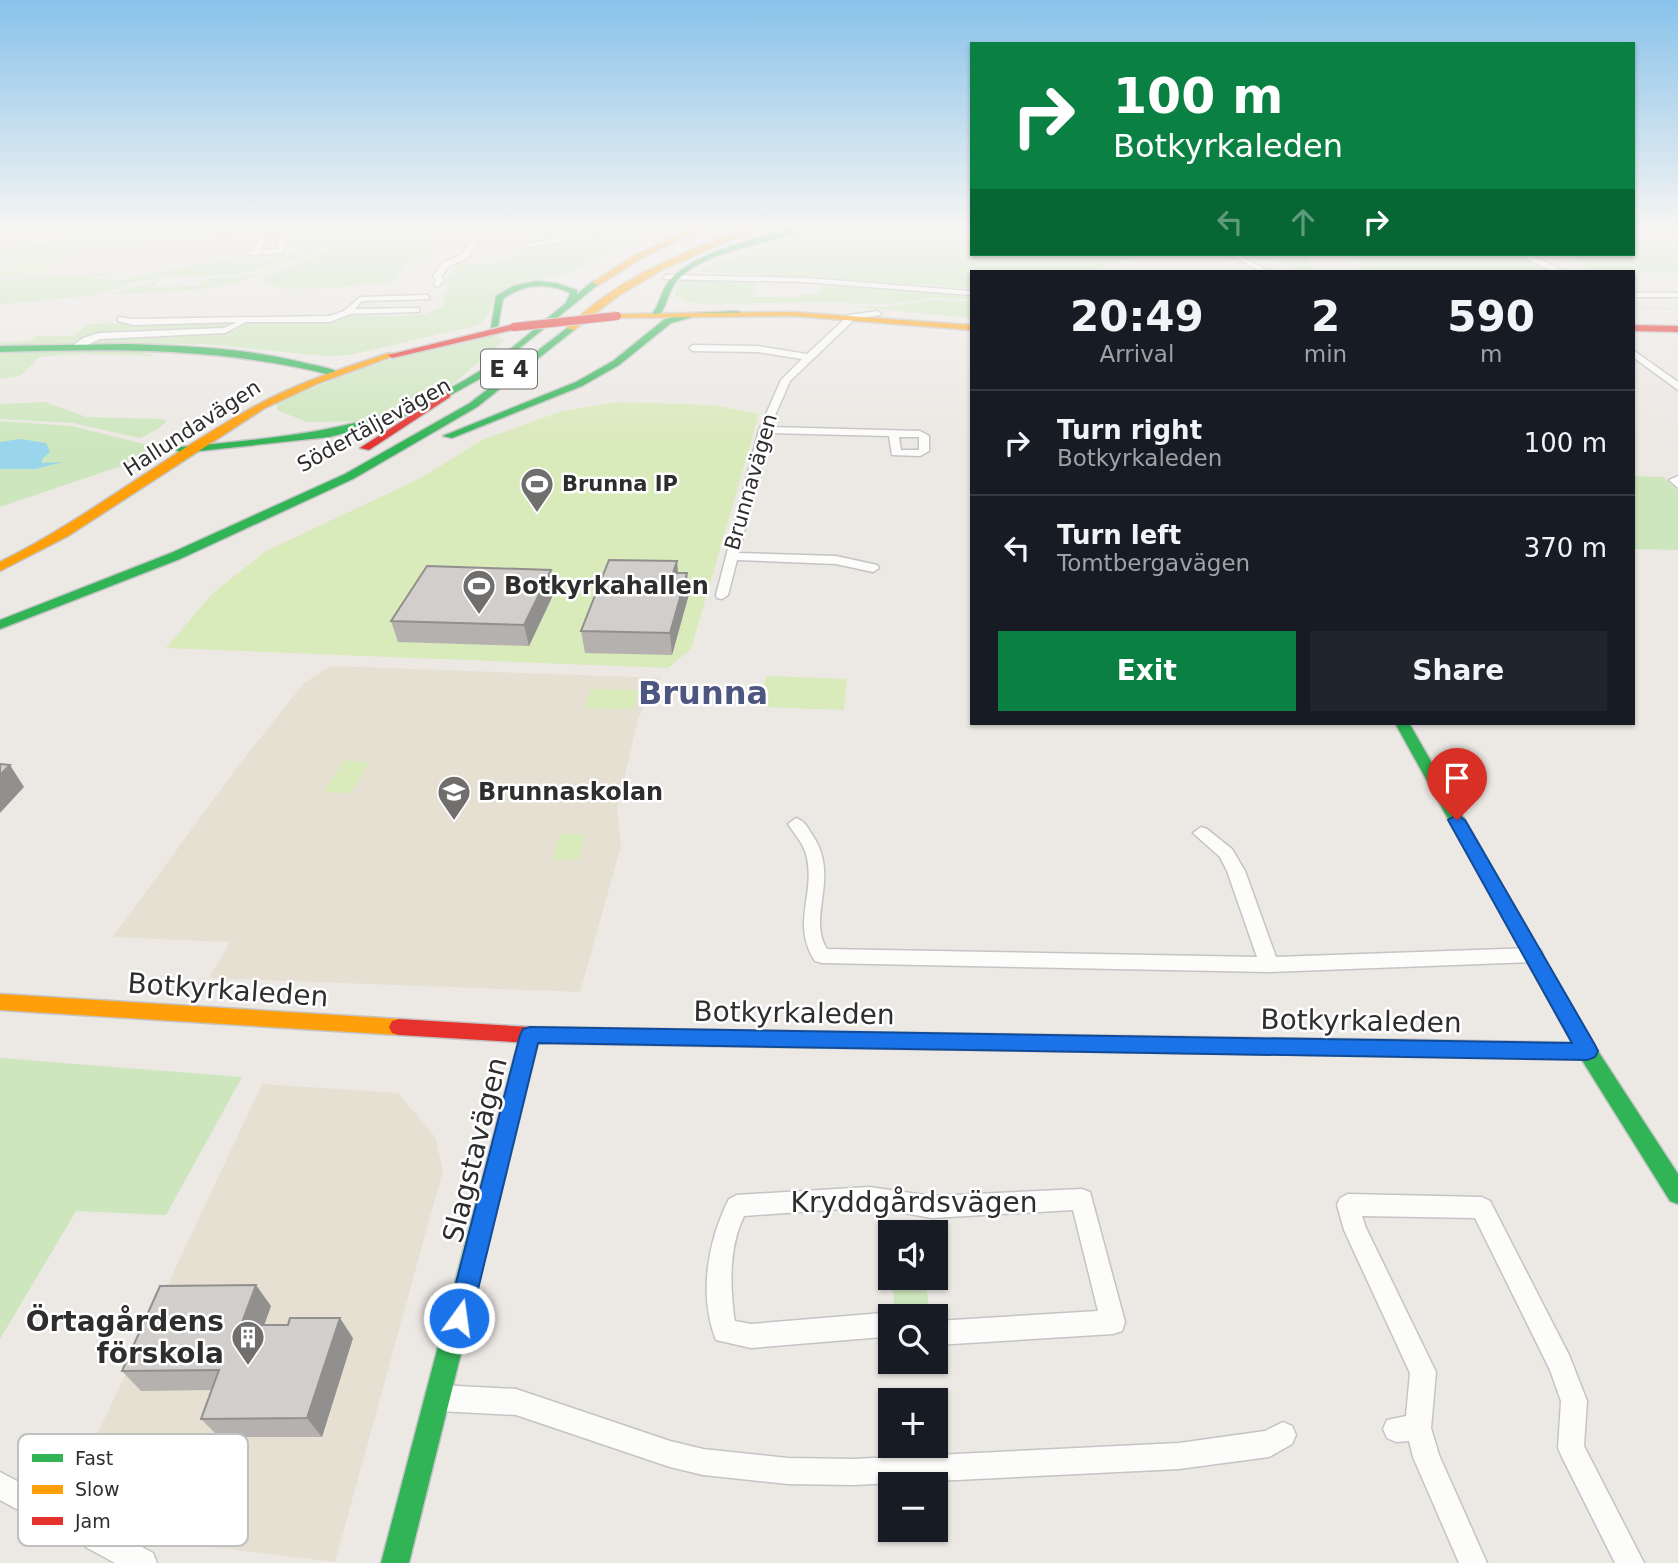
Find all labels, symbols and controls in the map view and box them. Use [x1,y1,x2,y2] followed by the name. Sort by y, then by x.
[1113,68,1283,125] text: 100 m
[998,70,1089,161] icon: right
[1113,127,1343,165] text: Botkyrkaleden
[1211,203,1249,241] icon: left
[1284,203,1322,241] icon: ahead
[1357,203,1395,241] icon: right
[1070,292,1204,341] text: 20:49
[1311,292,1340,341] text: 2
[1447,292,1535,341] text: 590
[1100,341,1174,367] text: Arrival
[1304,341,1347,367] text: min
[1480,341,1502,367] text: m
[481,350,537,388] road number: E 4
[293,373,455,477] street label: Södertäljevägen
[119,375,265,481] street label: Hallundavägen
[720,411,782,553] street label: Brunnavägen
[1057,415,1202,445] text: Turn right
[998,424,1036,462] icon: right
[1524,428,1607,458] text: 100 m
[1057,445,1222,471] text: Botkyrkaleden
[518,465,556,514] sports icon: Brunna IP
[562,472,678,496] place label: Brunna IP
[1057,520,1181,550] text: Turn left
[998,529,1036,567] icon: left
[1524,533,1607,563] text: 370 m
[1057,550,1250,576] text: Tomtbergavägen
[460,567,498,616] sports icon: Botkyrkahallen
[504,572,709,600] place label: Botkyrkahallen
[998,631,1296,711] button: Exit
[1310,631,1607,711] button: Share
[638,674,768,712] district label: Brunna
[1427,748,1487,820] pin
[1438,759,1476,797] icon: arrive
[435,773,473,822] school or university icon: Brunnaskolan
[478,778,663,806] place label: Brunnaskolan
[126,967,330,1013] street label: Botkyrkaleden
[693,995,895,1031] street label: Botkyrkaleden
[1260,1003,1462,1039] street label: Botkyrkaleden
[436,1054,514,1246] street label: Slagstavägen
[791,1186,1037,1219] street label: Kryddgårdsvägen
[878,1220,948,1542] map controls
[878,1220,948,1290] button: sound
[422,1281,496,1355] position arrow
[26,1304,224,1370] place label: Örtagårdens förskola
[878,1304,948,1374] button: search
[229,1318,267,1367] building icon: Örtagårdens förskola
[878,1388,948,1458] button: +
[18,1434,248,1546] legend
[75,1447,113,1469] text: Fast
[878,1472,948,1542] button: −
[75,1478,120,1500] text: Slow
[74,1510,111,1532] text: Jam

